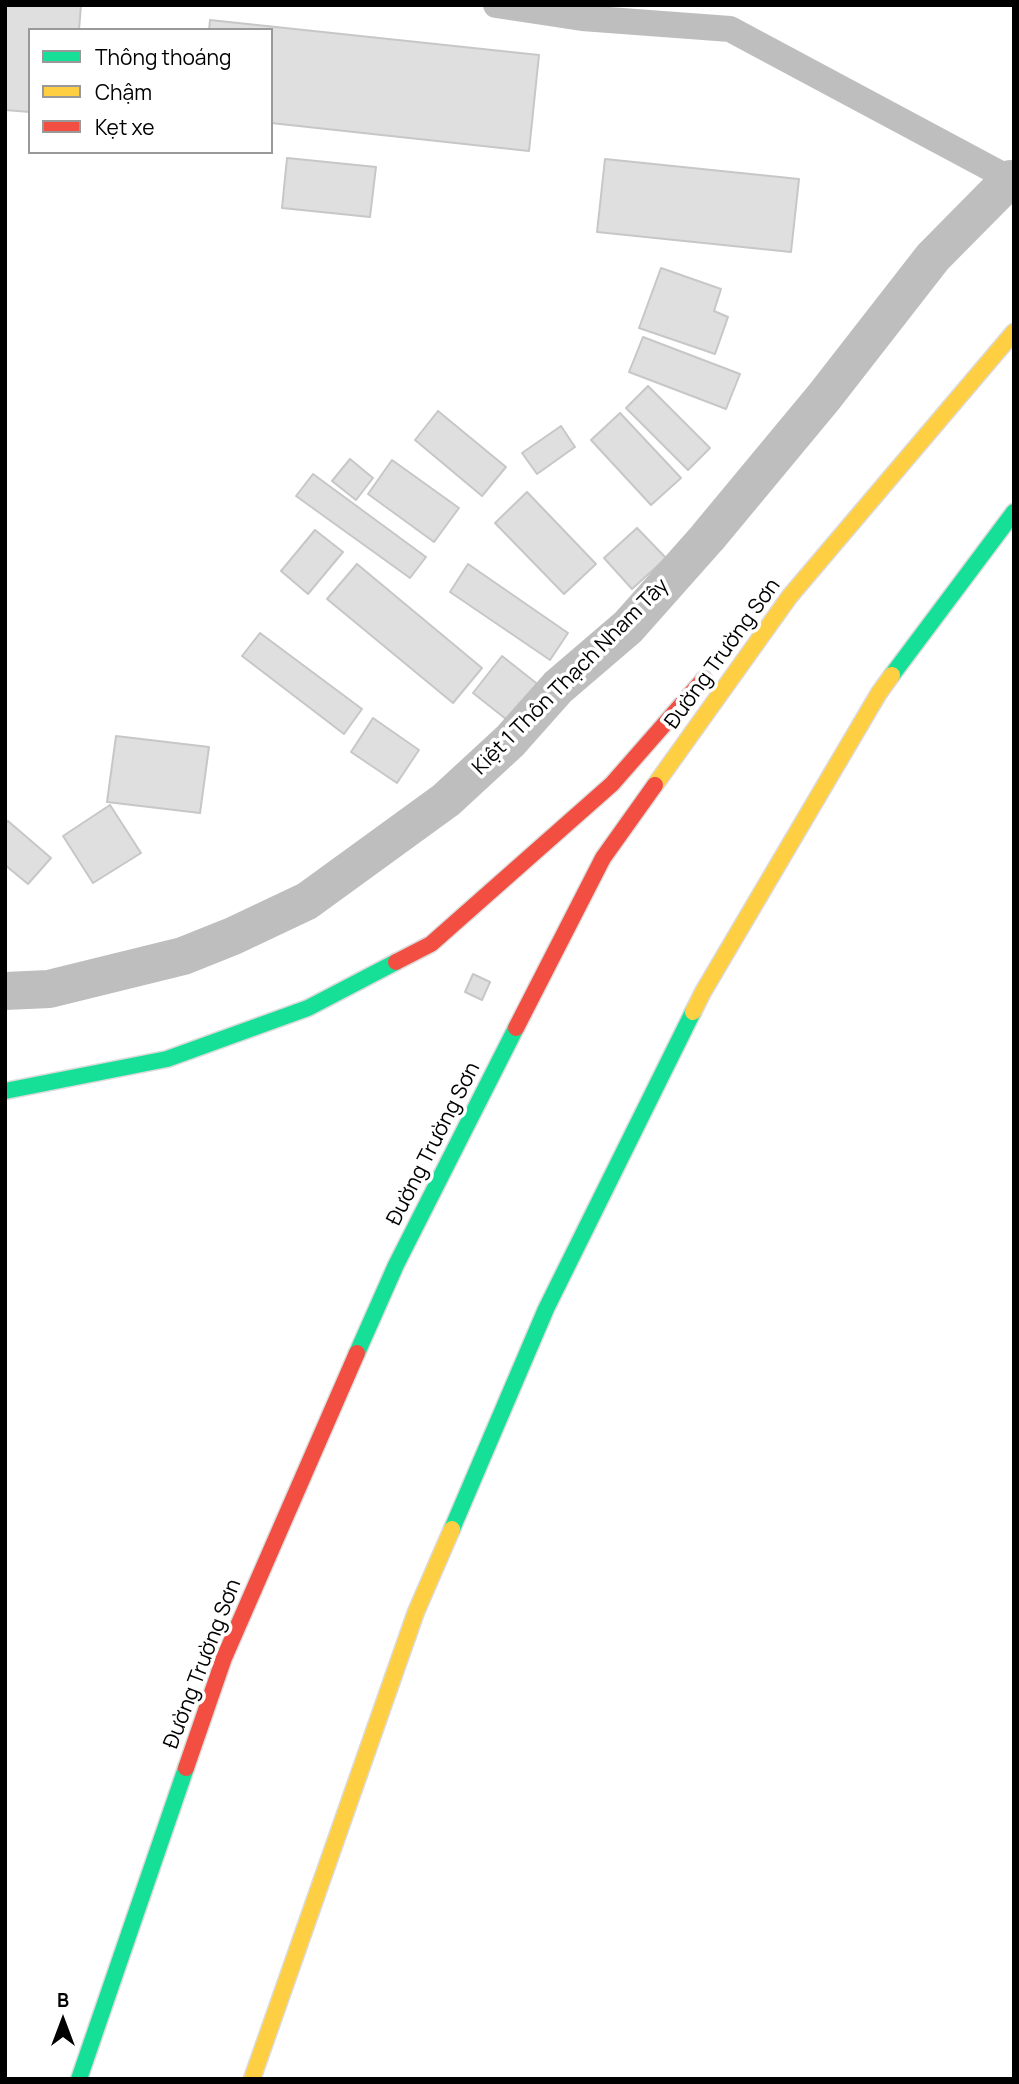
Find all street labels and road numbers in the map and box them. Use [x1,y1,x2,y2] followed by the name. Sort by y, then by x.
[468,574,674,780] street label: Kiệt 1 Thôn Thạch Nham Tây
[660,574,786,734] street label: Đường Trường Sơn
[382,1058,486,1230] street label: Đường Trường Sơn
[159,1576,247,1752] street label: Đường Trường Sơn

